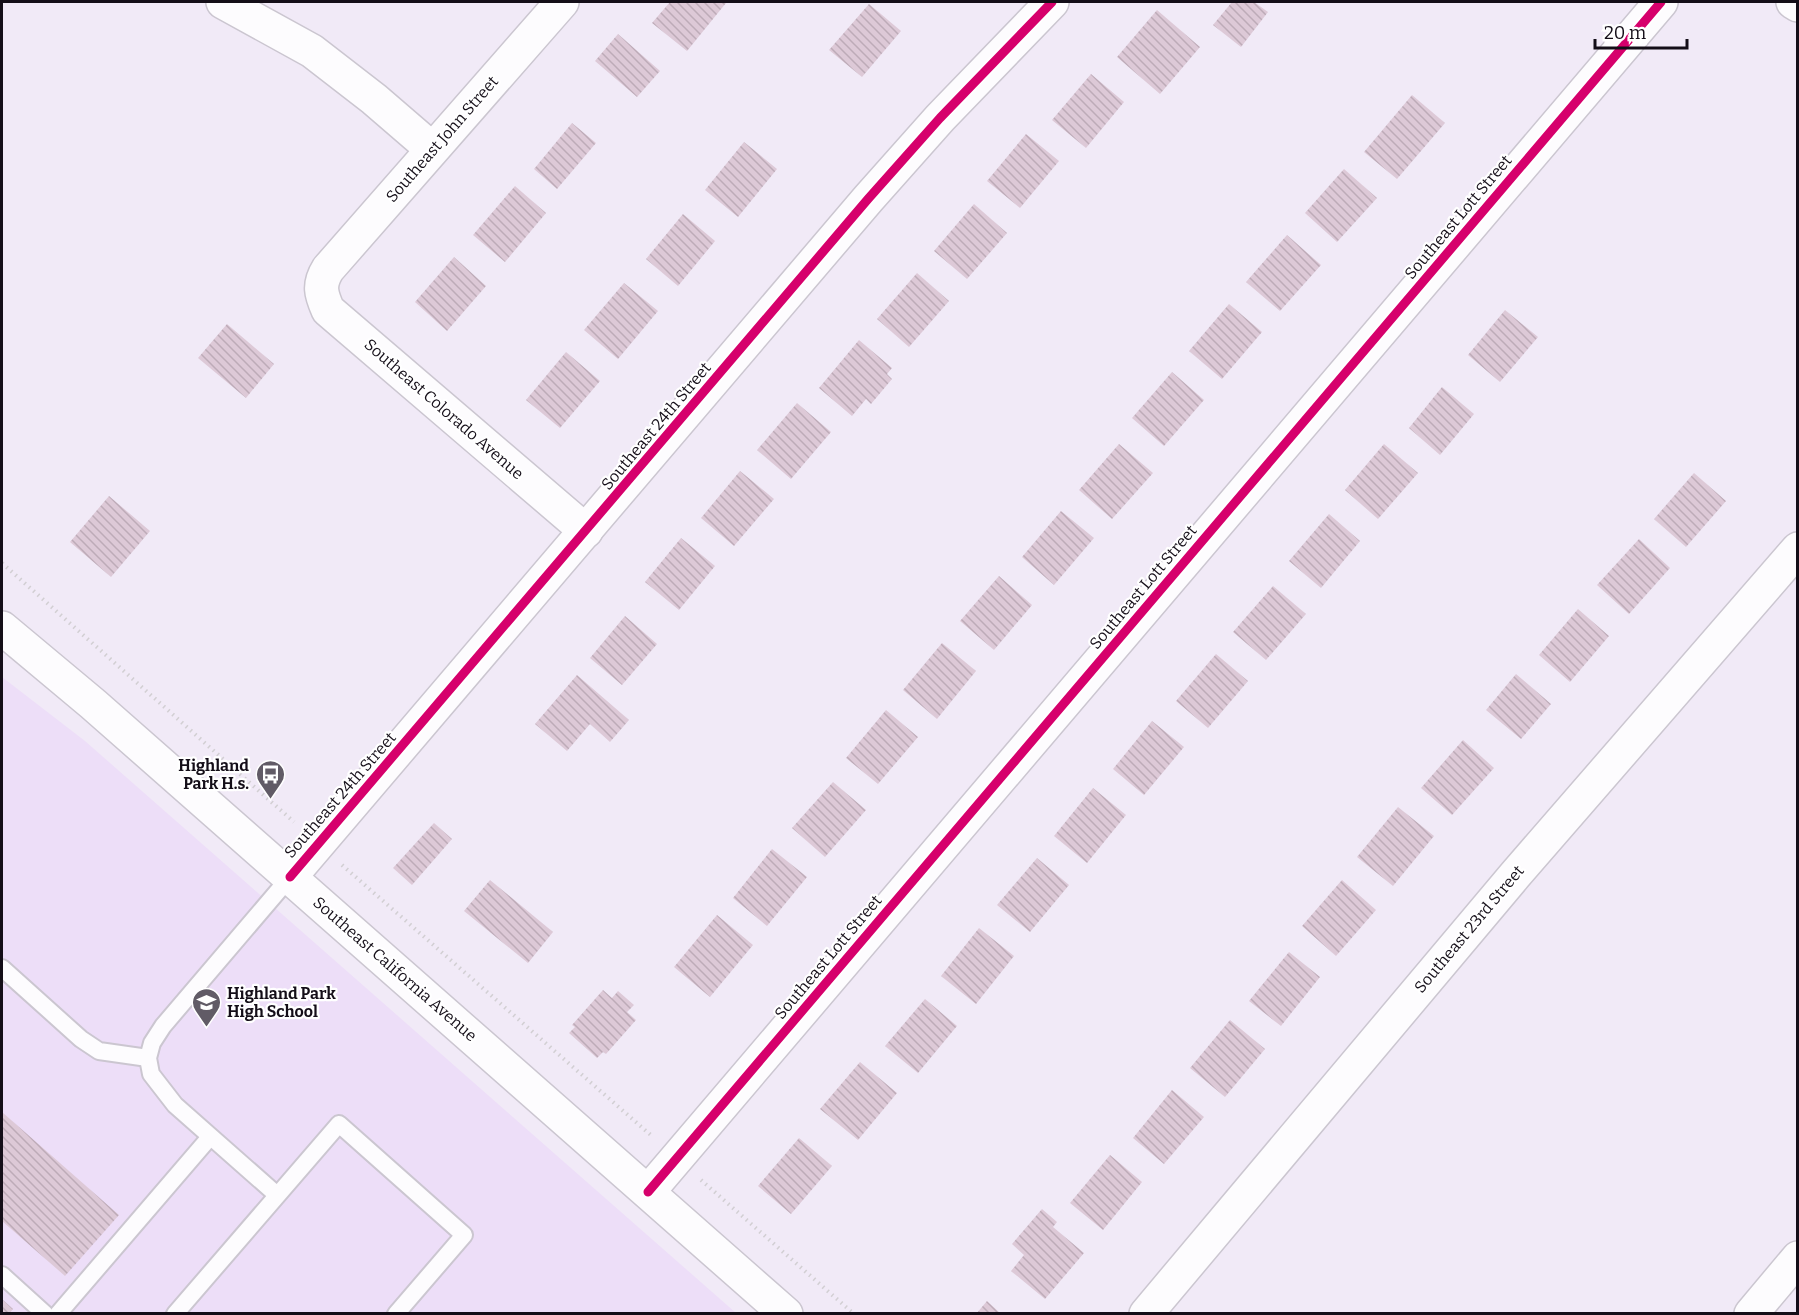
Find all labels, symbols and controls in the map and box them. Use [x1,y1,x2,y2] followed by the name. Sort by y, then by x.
[1595,12,1686,50] scale bar
[1604,22,1646,44] text: 20 m
[382,72,502,206] street label: Southeast John Street
[1401,151,1516,283] street label: Southeast Lott Street
[361,335,527,483] street label: Southeast Colorado Avenue
[597,358,715,493] street label: Southeast 24th Street
[1086,521,1201,653] street label: Southeast Lott Street
[280,728,400,862] street label: Southeast 24th Street
[178,756,249,793] place label: Highland Park H.s.
[254,758,286,800] bus stop icon: Highland Park H.s.
[1410,861,1528,997] street label: Southeast 23rd Street
[771,891,886,1023] street label: Southeast Lott Street
[309,893,481,1045] street label: Southeast California Avenue
[227,984,336,1021] place label: Highland Park High School
[190,986,222,1028] school or university icon: Highland Park High School

